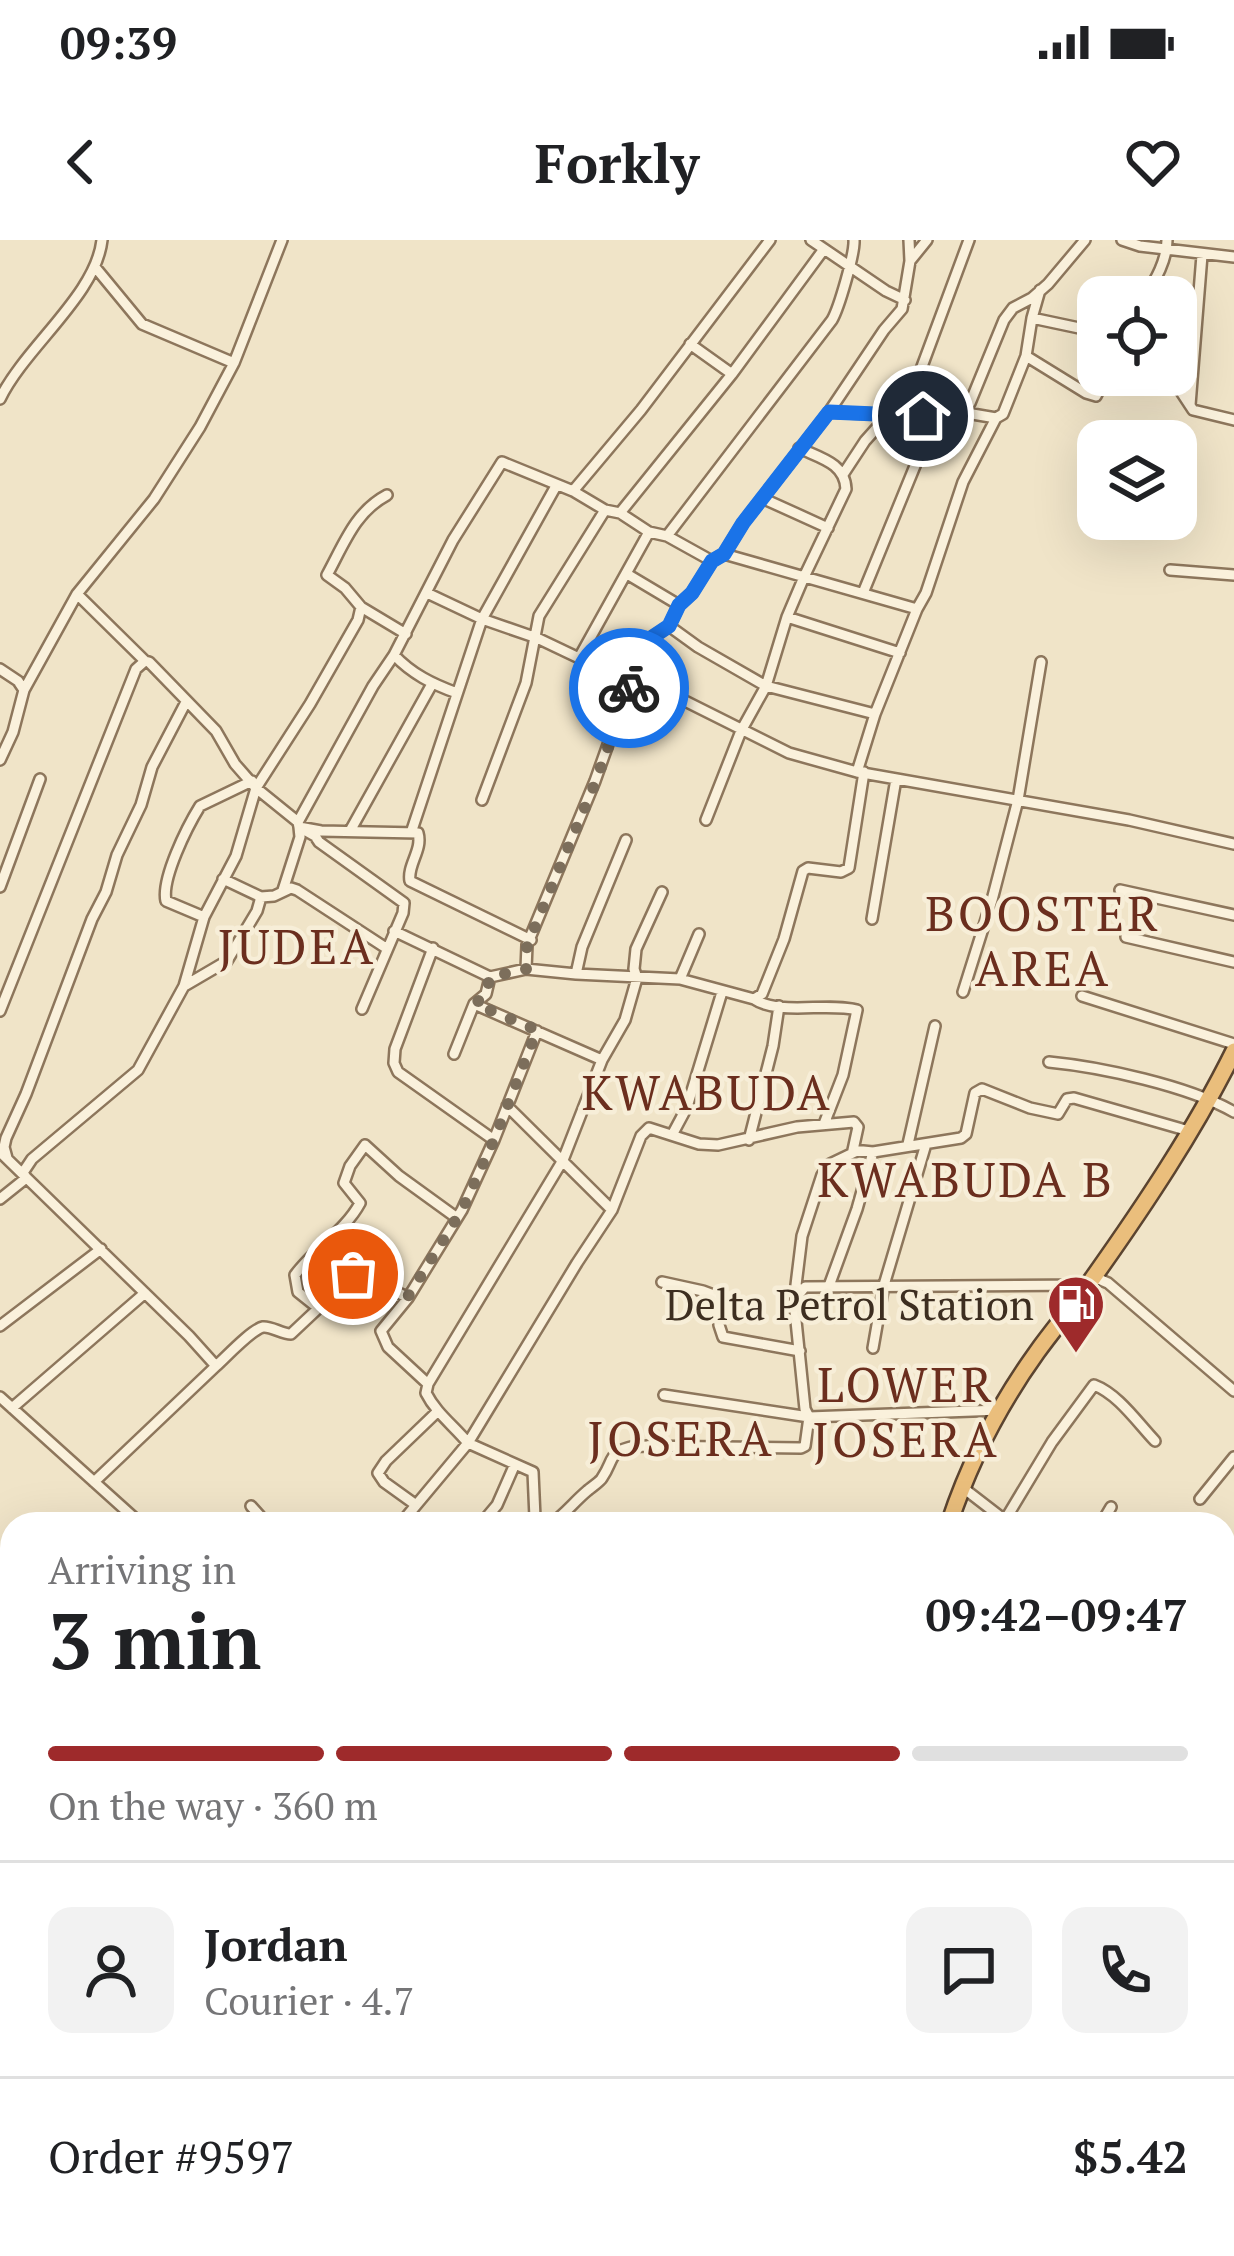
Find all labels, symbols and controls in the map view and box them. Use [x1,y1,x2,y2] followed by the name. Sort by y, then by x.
[60,12,177,72] text: 09:39
[535,127,699,198] text: Forkly
[48,129,114,195] icon: back
[1120,129,1186,195] icon: heart
[1077,276,1197,540] map controls
[1077,276,1197,396] button: locate
[872,365,974,467] pin
[890,383,956,449] icon: home
[1077,420,1197,540] button: layers
[569,628,689,748] courier
[596,655,662,721] icon: bike
[925,881,1161,1000] district label: BOOSTER AREA
[218,914,376,978] district label: JUDEA
[581,1060,833,1124] district label: KWABUDA
[817,1147,1115,1211] district label: KWABUDA B
[302,1223,404,1325] pin
[320,1241,386,1307] icon: bag
[1045,1273,1107,1355] fuel station icon: Delta Petrol Station
[665,1276,1034,1332] place label: Delta Petrol Station
[813,1352,999,1471] district label: LOWER JOSERA
[588,1406,774,1470] district label: JOSERA
[48,1543,236,1595] text: Arriving in
[926,1584,1188,1644] text: 09:42–09:47
[48,1588,261,1691] text: 3 min
[48,1779,378,1831] text: On the way · 360 m
[48,1907,174,2033] button: person
[906,1907,1032,2033] button: chat
[1062,1907,1188,2033] button: phone
[204,1914,348,1974] text: Jordan
[204,1974,414,2026] text: Courier · 4.7
[48,2126,294,2186] text: Order #9597
[1073,2126,1188,2186] text: $5.42

